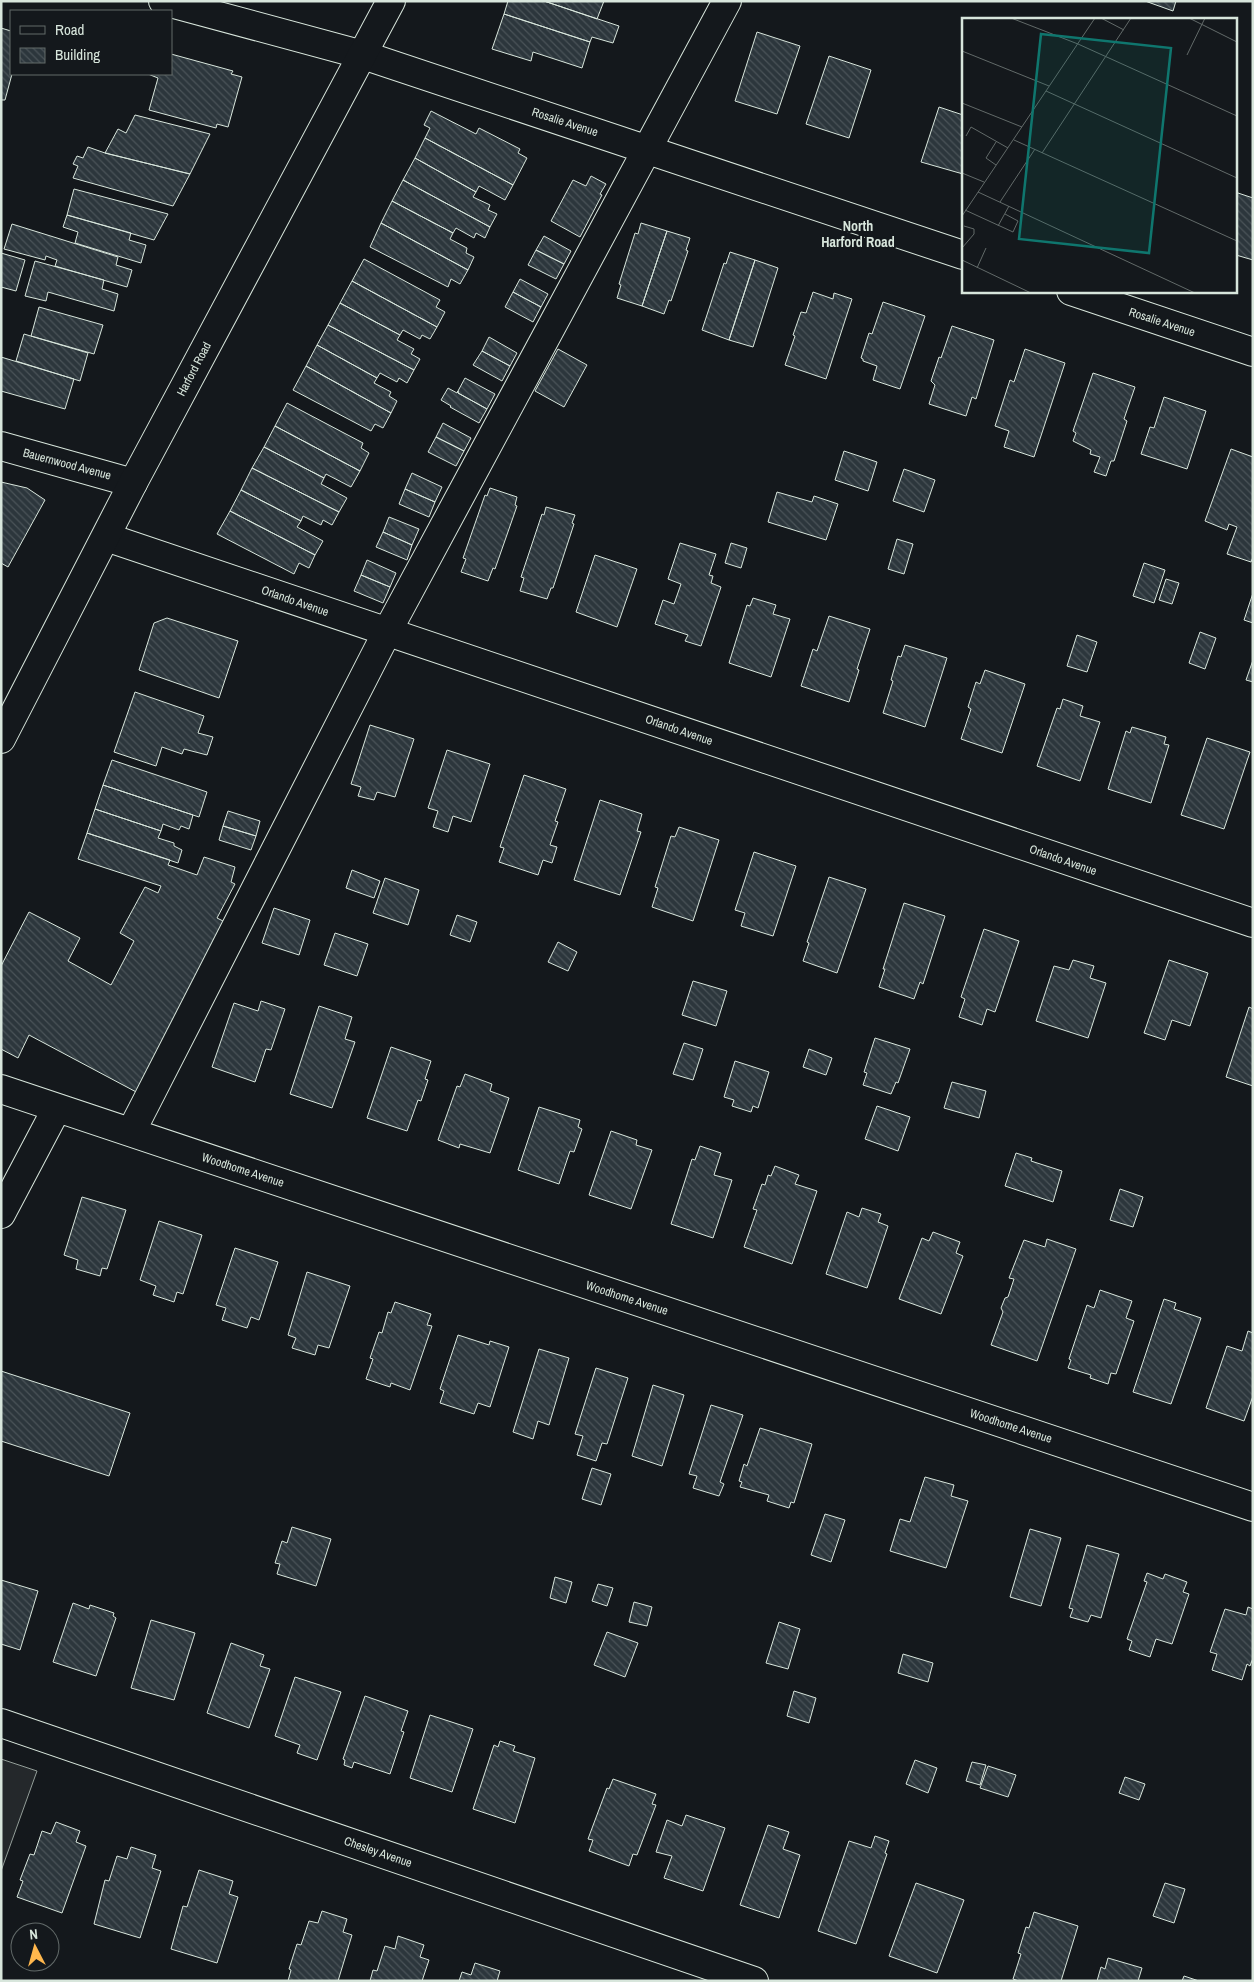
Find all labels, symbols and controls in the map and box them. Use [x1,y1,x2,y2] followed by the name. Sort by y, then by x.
[10,10,172,75] legend
[962,18,1236,292] inset map
[55,19,84,40] text: Road
[55,44,100,65] text: Building
[530,104,600,140] street label: Rosalie Avenue
[821,217,895,251] district label: North Harford Road
[1127,304,1197,340] street label: Rosalie Avenue
[173,339,215,399] street label: Harford Road
[21,445,113,483] street label: Bauernwood Avenue
[259,582,331,620] street label: Orlando Avenue
[643,711,715,749] street label: Orlando Avenue
[1027,841,1099,879] street label: Orlando Avenue
[200,1149,286,1191] street label: Woodhome Avenue
[584,1277,670,1319] street label: Woodhome Avenue
[968,1405,1054,1447] street label: Woodhome Avenue
[342,1833,414,1871] street label: Chesley Avenue
[10,1922,60,1972] north arrow
[29,1925,39,1943] text: N

